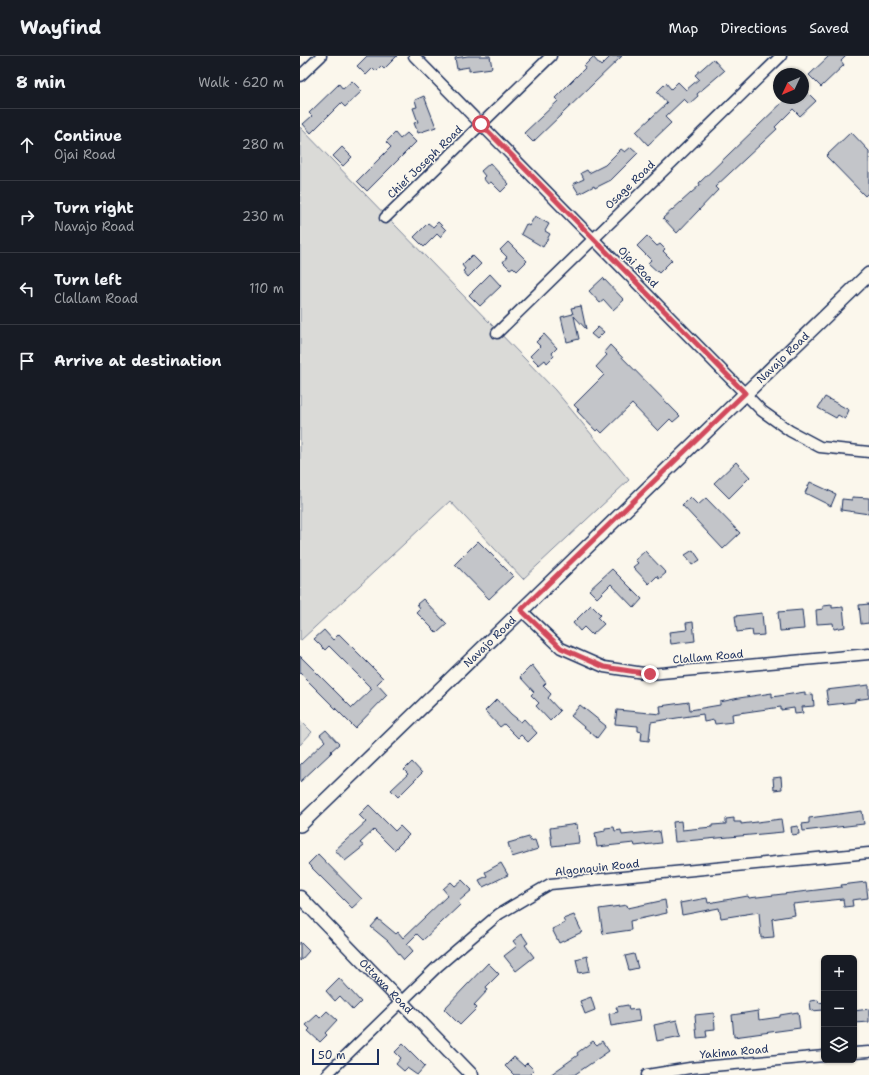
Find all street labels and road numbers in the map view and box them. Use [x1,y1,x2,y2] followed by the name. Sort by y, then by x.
[384,122,466,202] street label: Chief Joseph Road
[602,157,658,213] street label: Osage Road
[614,243,662,291] street label: Ojai Road
[753,328,812,387] street label: Navajo Road
[460,612,519,670] street label: Navajo Road
[672,646,744,668] street label: Clallam Road
[554,856,640,880] street label: Algonquin Road
[356,955,416,1017] street label: Ottawa Road
[699,1042,769,1062] street label: Yakima Road

